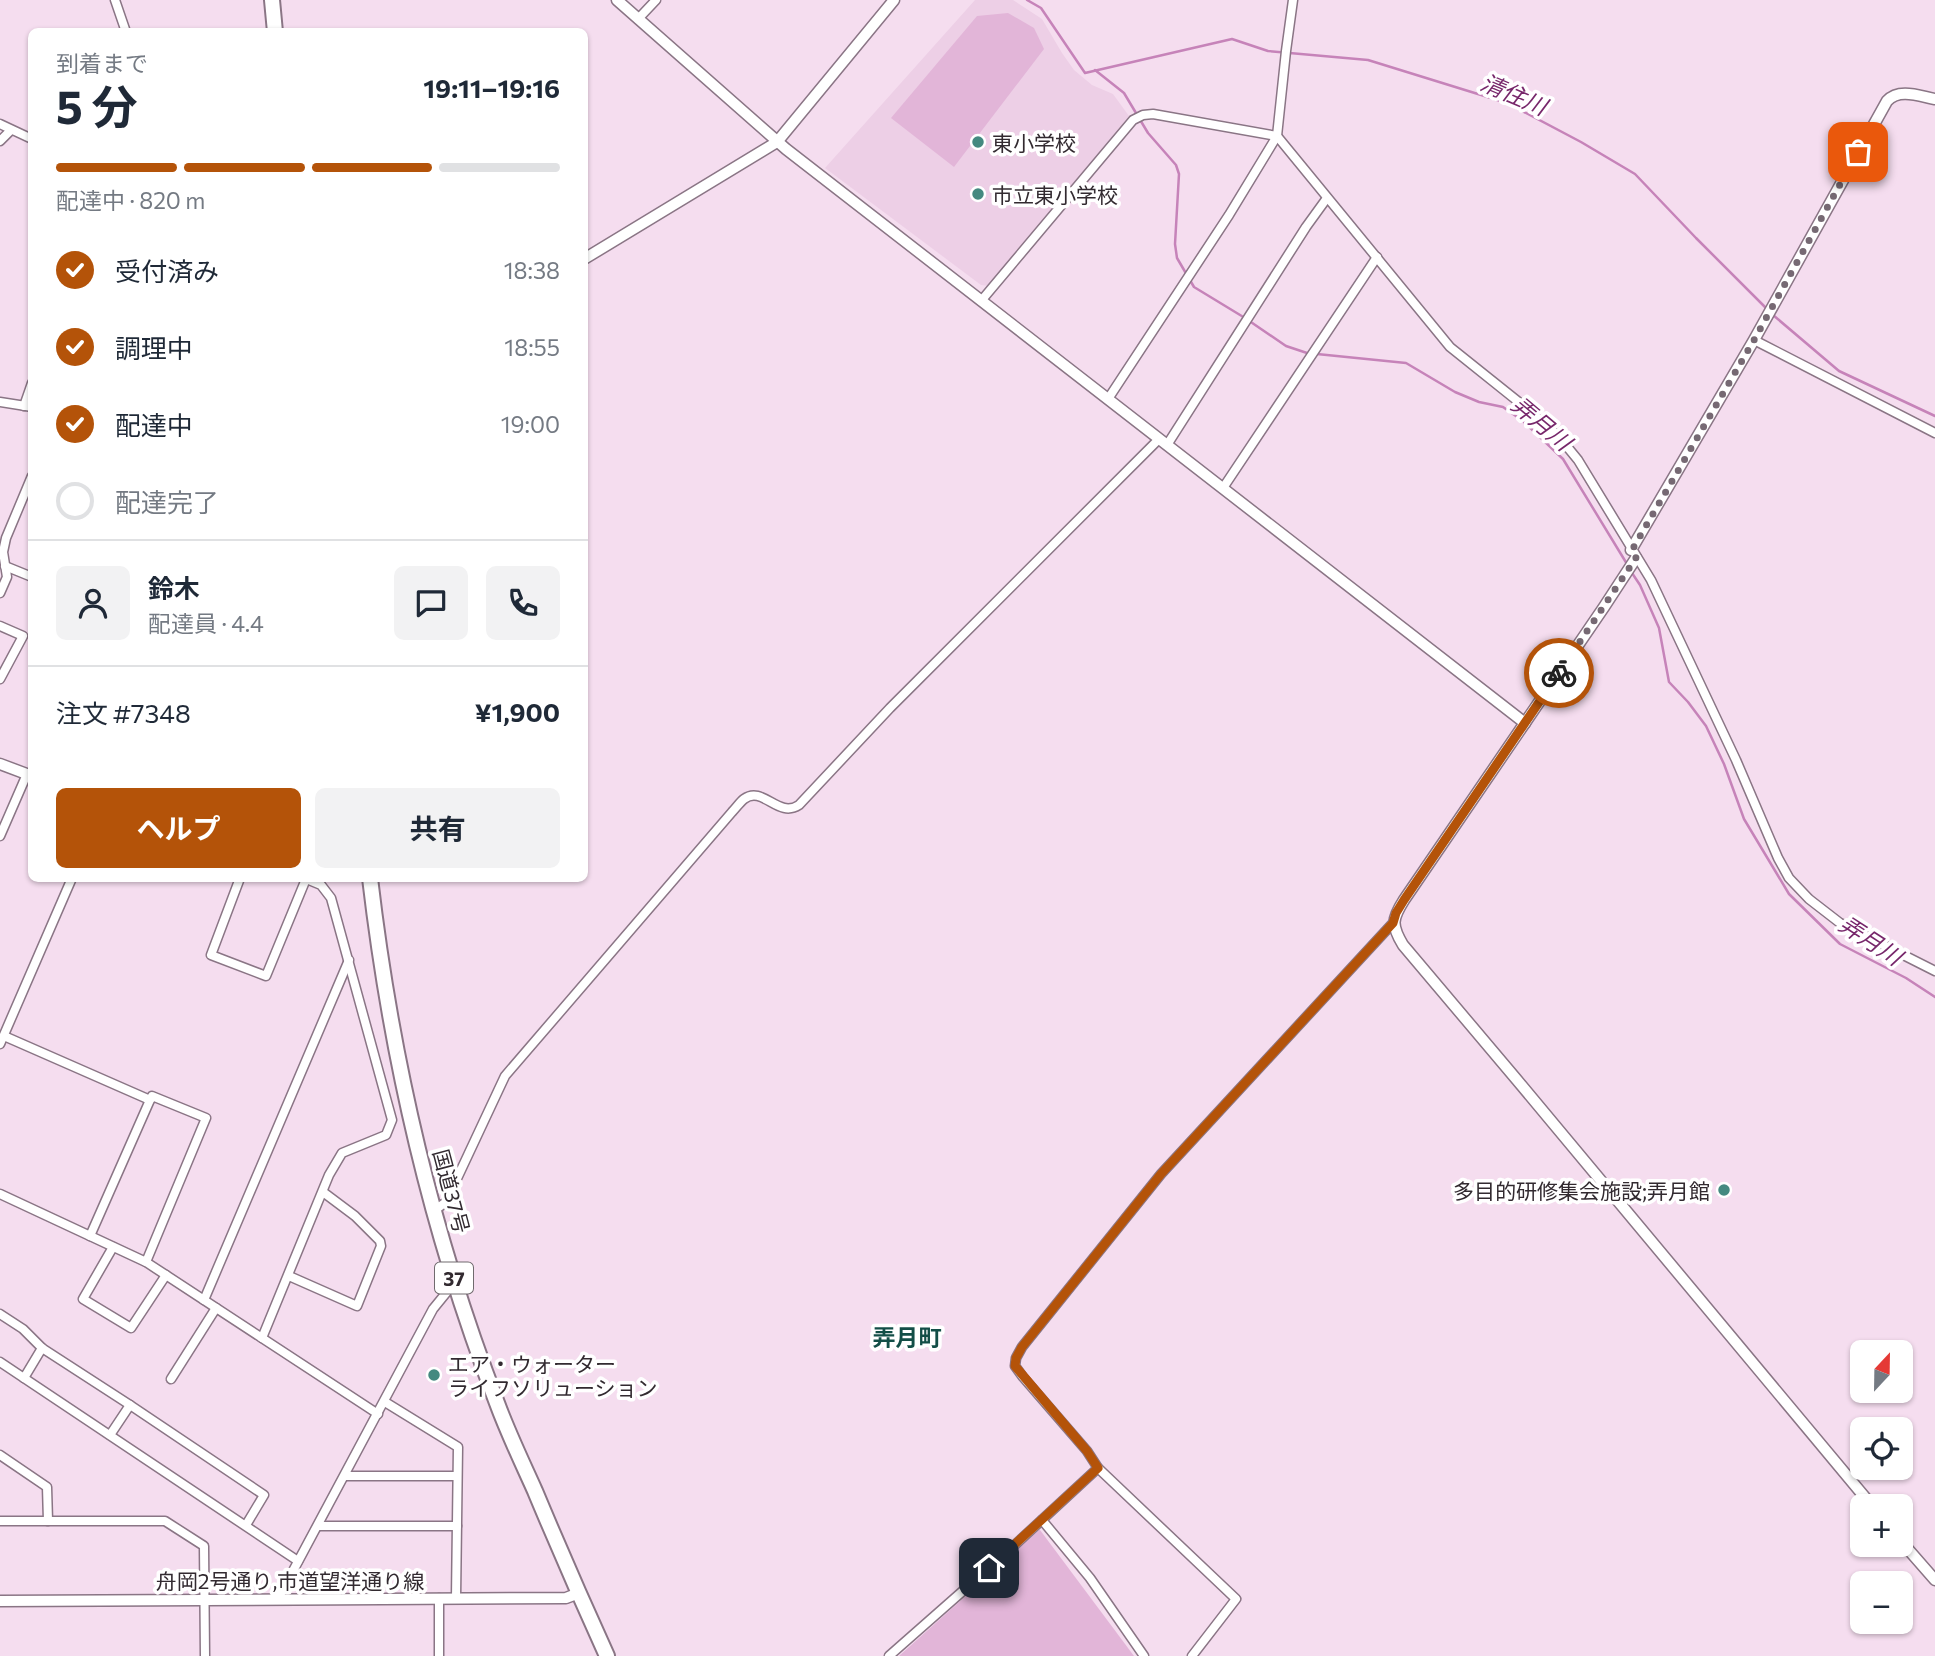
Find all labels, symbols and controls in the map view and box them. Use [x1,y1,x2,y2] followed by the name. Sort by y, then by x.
[56,49,148,77] text: 到着まで
[1477,68,1554,122] water label: 清住川
[423,72,560,103] text: 19:11–19:16
[56,77,138,133] text: 5 分
[1828,122,1888,182] pin
[992,130,1076,155] place label: 東小学校
[1839,133,1877,171] icon: bag
[970,134,986,150] marker: 東小学校
[992,182,1118,207] place label: 市立東小学校
[56,186,205,214] text: 配達中 · 820 m
[970,186,986,202] marker: 市立東小学校
[56,251,94,289] icon: check
[115,255,219,286] text: 受付済み
[504,256,560,284] text: 18:38
[56,328,94,366] icon: check
[115,332,193,363] text: 調理中
[504,333,560,361] text: 18:55
[1507,390,1580,458] water label: 弄月川
[56,405,94,443] icon: check
[115,409,193,440] text: 配達中
[501,410,560,438] text: 19:00
[115,486,219,517] text: 配達完了
[56,566,130,640] button: person
[394,566,468,640] button: chat
[486,566,560,640] button: phone
[148,572,200,603] text: 鈴木
[148,609,264,637] text: 配達員 · 4.4
[1524,638,1594,708] courier
[1540,654,1578,692] icon: bike
[475,696,560,727] text: ¥1,900
[56,697,191,728] text: 注文 #7348
[56,788,301,868] button: ヘルプ
[315,788,560,868] button: 共有
[1834,909,1910,972] water label: 弄月川
[429,1146,475,1236] street label: 国道37号
[1453,1178,1710,1203] place label: 多目的研修集会施設;弄月館
[1716,1182,1732,1198] marker: 多目的研修集会施設;弄月館
[435,1262,473,1294] road number: 37
[873,1323,942,1351] district label: 弄月町
[1850,1340,1913,1404] north arrow
[1850,1340,1913,1634] map controls
[448,1351,658,1400] place label: エア・ウォーター ライフソリューション
[426,1367,442,1383] marker: エア・ウォーター ライフソリューション
[1850,1417,1913,1480] button: locate
[1850,1494,1913,1557] button: +
[959,1538,1019,1598] pin
[970,1549,1008,1587] icon: home
[156,1568,424,1593] street label: 舟岡2号通り,市道望洋通り線
[1850,1571,1913,1634] button: −

